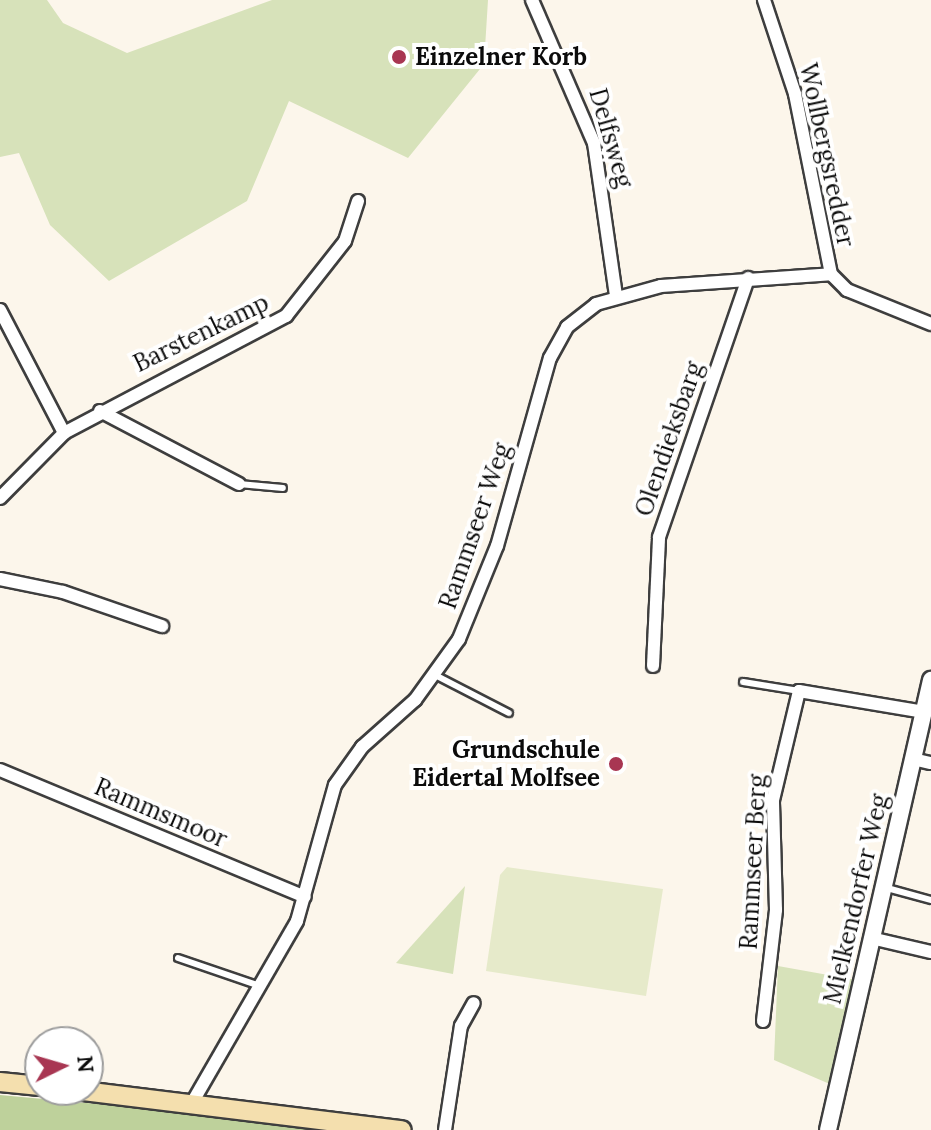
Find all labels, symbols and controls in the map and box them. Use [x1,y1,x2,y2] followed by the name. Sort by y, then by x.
[415,43,587,71] place label: Einzelner Korb
[390,48,408,66] marker: Einzelner Korb
[793,61,861,249] street label: Wollbergsredder
[583,85,639,191] street label: Delfsweg
[129,288,273,378] street label: Barstenkamp
[629,358,709,520] street label: Olendieksbarg
[433,439,517,613] street label: Rammseer Weg
[412,736,600,792] place label: Grundschule Eidertal Molfsee
[607,755,625,773] marker: Grundschule Eidertal Molfsee
[90,772,232,854] street label: Rammsmoor
[734,774,772,950] street label: Rammseer Berg
[818,791,894,1007] street label: Mielkendorfer Weg
[24,1026,104,1106] north arrow
[71,1054,101,1074] text: N

